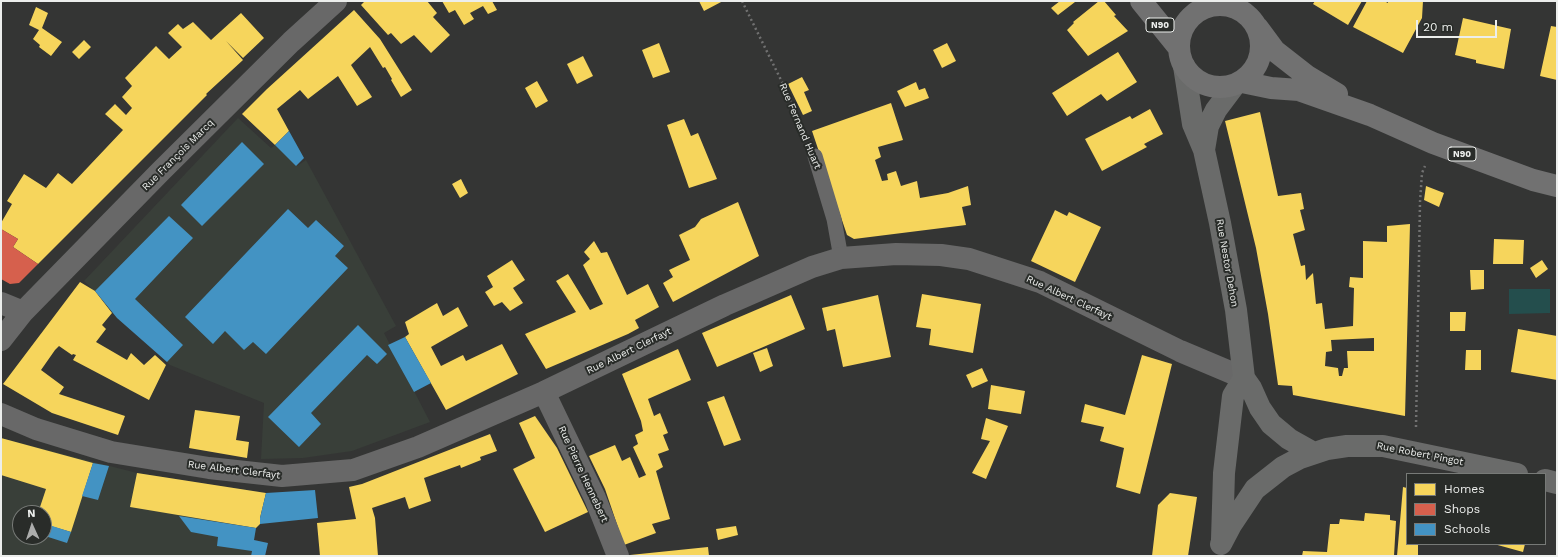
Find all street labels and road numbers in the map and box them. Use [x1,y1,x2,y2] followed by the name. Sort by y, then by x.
[1146,18,1174,32] road number: N90
[776,81,824,171] street label: Rue Fernand Huart
[140,117,216,193] street label: Rue François Marcq
[1448,147,1476,161] road number: N90
[1213,218,1241,308] street label: Rue Nestor Dehon
[1024,273,1114,323] street label: Rue Albert Clerfayt
[585,325,673,377] street label: Rue Albert Clerfayt
[555,424,611,524] street label: Rue Pierre Hennebert
[1376,440,1464,468] street label: Rue Robert Pingot
[187,458,281,482] street label: Rue Albert Clerfayt

